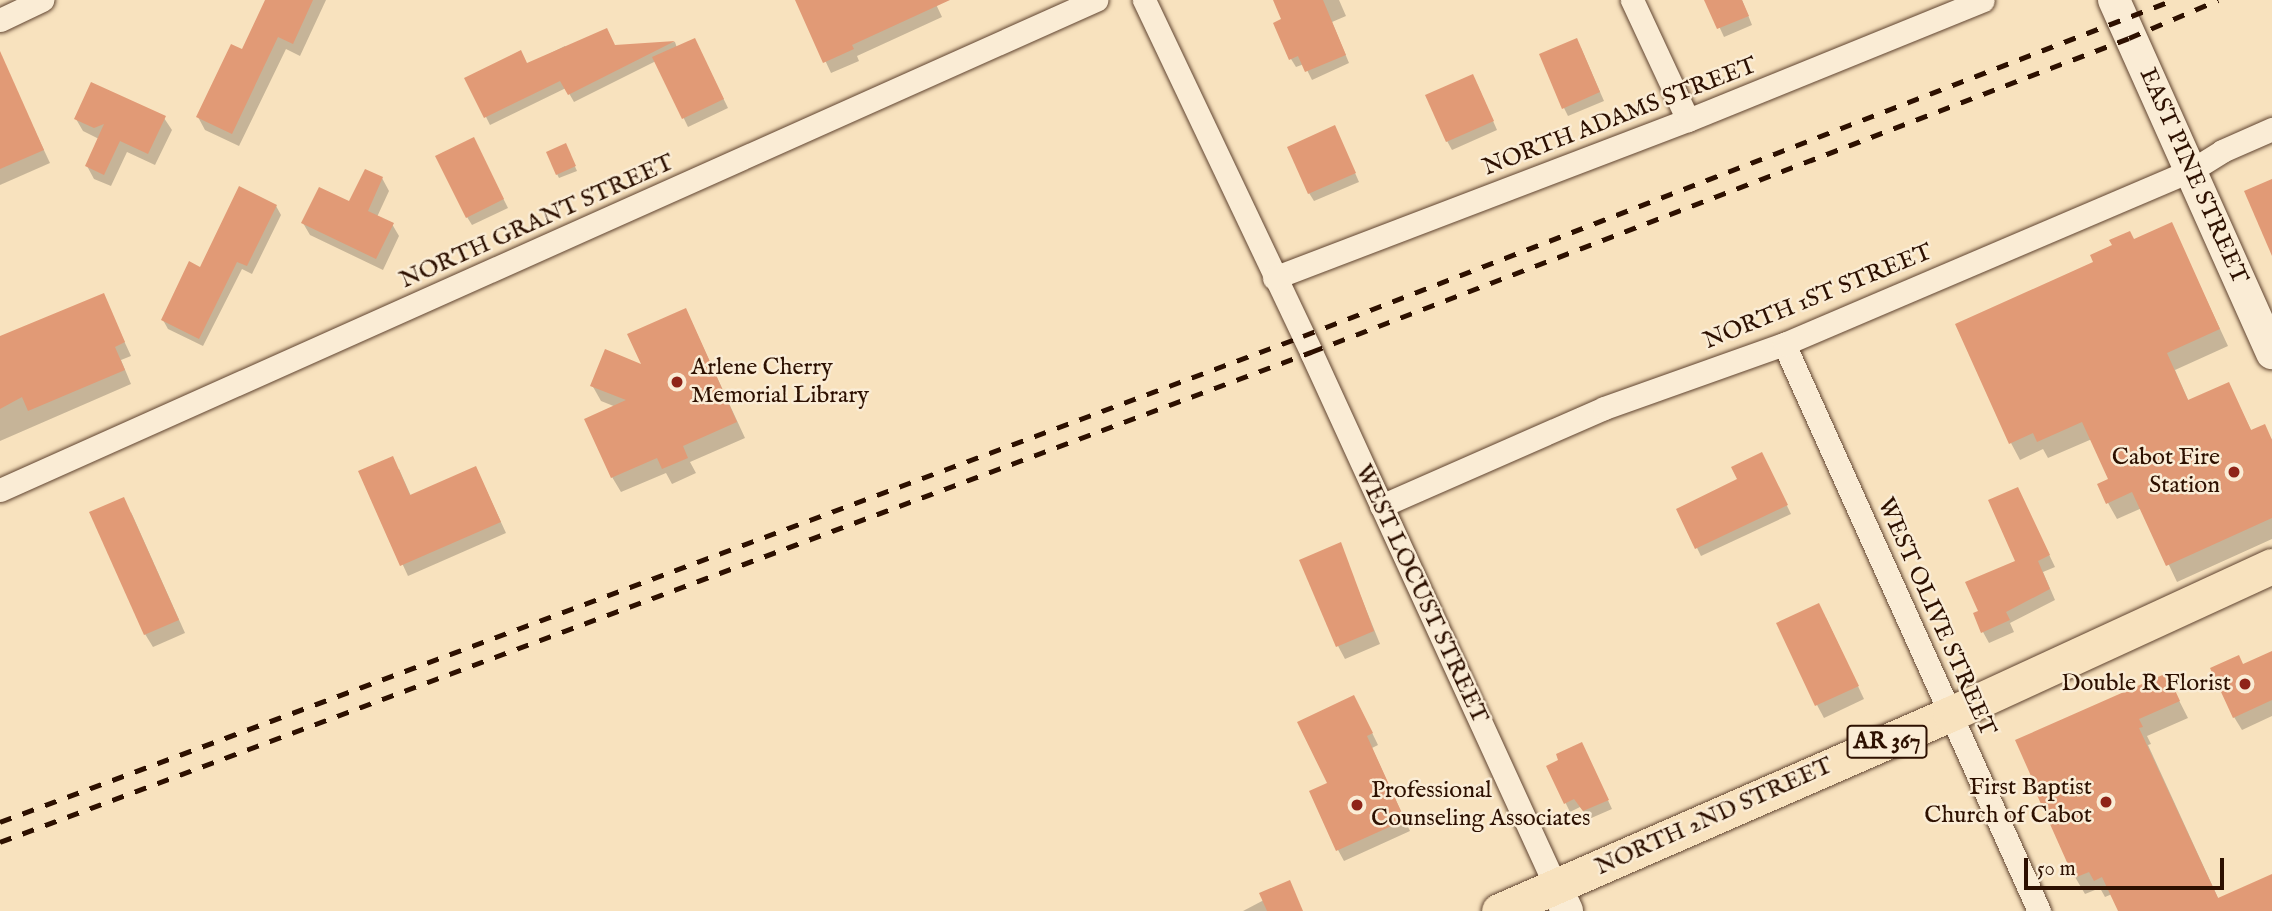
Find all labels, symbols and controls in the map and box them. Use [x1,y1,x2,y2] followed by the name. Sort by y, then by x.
[1479,51,1761,183] street label: NORTH ADAMS STREET
[2132,64,2254,288] street label: EAST PINE STREET
[396,149,678,295] street label: NORTH GRANT STREET
[1700,238,1936,356] street label: NORTH 1ST STREET
[691,354,869,410] place label: Arlene Cherry Memorial Library
[669,374,685,390] marker: Arlene Cherry Memorial Library
[2112,444,2220,500] place label: Cabot Fire Station
[1348,460,1494,728] street label: WEST LOCUST STREET
[2226,464,2242,480] marker: Cabot Fire Station
[1870,493,2002,741] street label: WEST OLIVE STREET
[2061,670,2231,698] place label: Double R Florist
[2237,676,2253,692] marker: Double R Florist
[1845,722,1929,762] road number: AR 367
[1591,752,1837,882] street label: NORTH 2ND STREET
[1924,774,2092,830] place label: First Baptist Church of Cabot
[1371,777,1591,833] place label: Professional Counseling Associates
[2098,794,2114,810] marker: First Baptist Church of Cabot
[1349,797,1365,813] marker: Professional Counseling Associates
[2027,844,2226,888] scale bar
[2037,856,2076,883] text: 50 m

